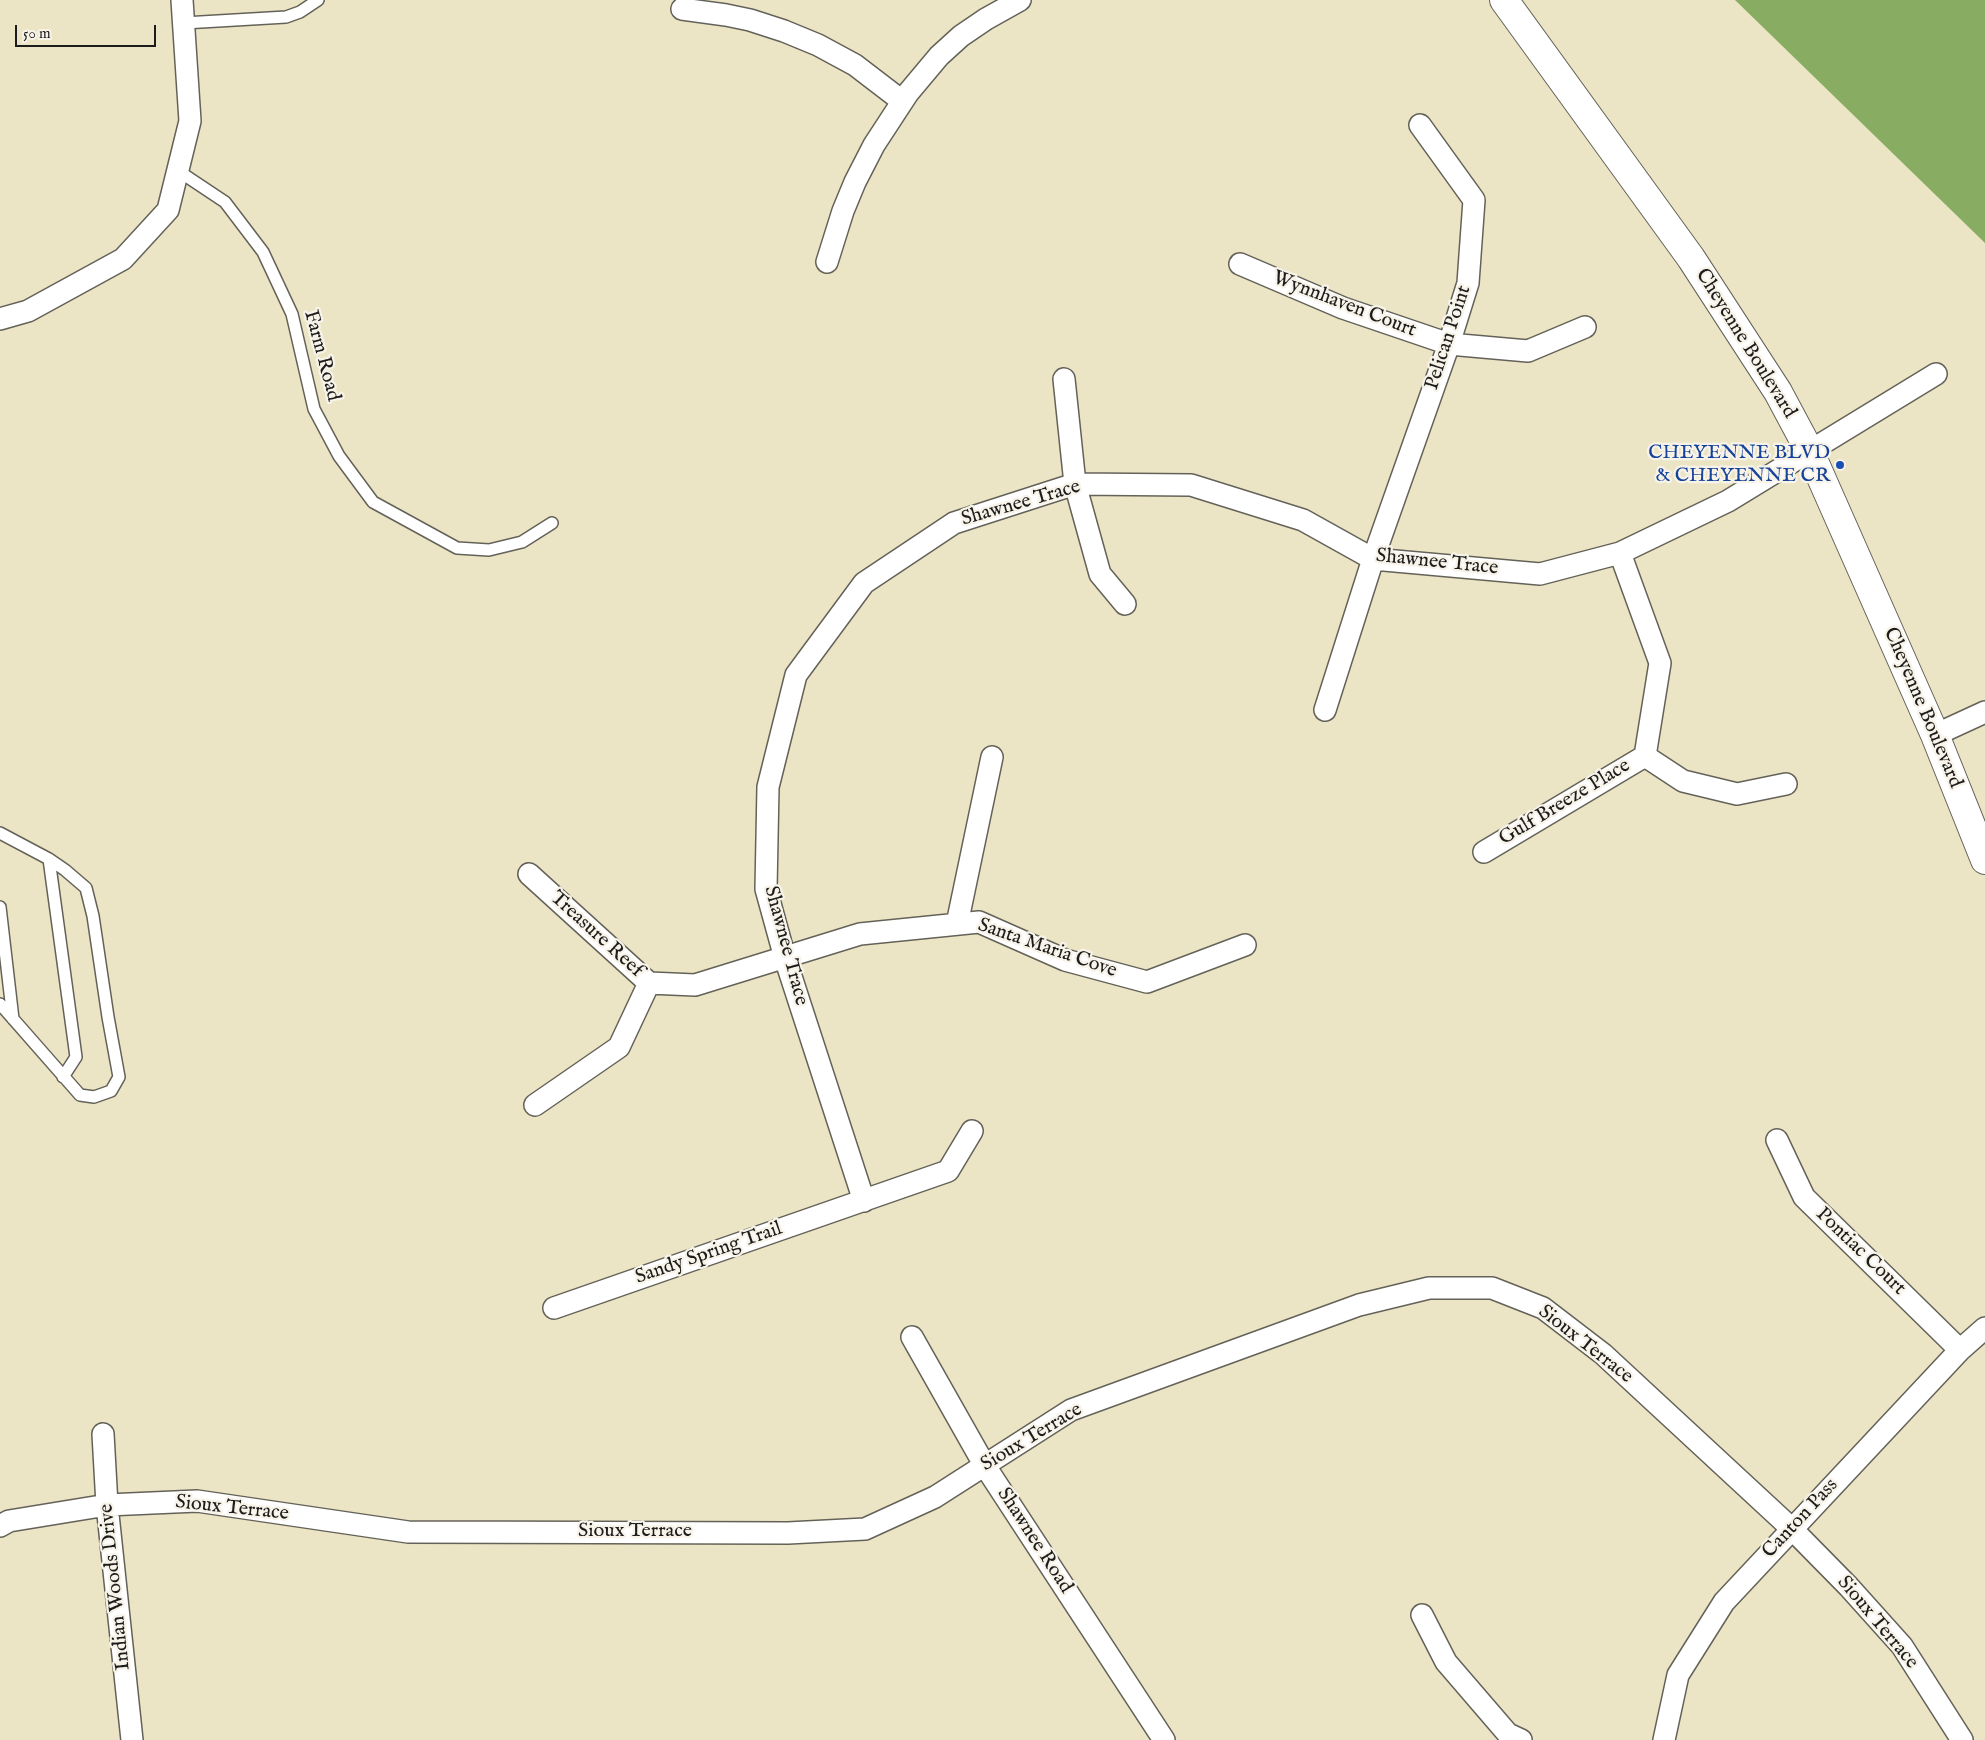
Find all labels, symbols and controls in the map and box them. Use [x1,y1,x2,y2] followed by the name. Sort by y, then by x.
[18,15,159,47] scale bar
[23,24,51,43] text: 50 m
[1689,265,1801,423] street label: Cheyenne Boulevard
[1269,267,1419,343] street label: Wynnhaven Court
[1421,283,1477,393] street label: Pelican Point
[297,308,345,404] street label: Farm Road
[1648,442,1830,489] place label: CHEYENNE BLVD & CHEYENNE CR
[1834,459,1846,471] marker: CHEYENNE BLVD & CHEYENNE CR
[959,476,1083,532] street label: Shawnee Trace
[1375,545,1499,581] street label: Shawnee Trace
[1877,624,1967,792] street label: Cheyenne Boulevard
[1495,754,1635,852] street label: Gulf Breeze Place
[758,884,812,1008] street label: Shawnee Trace
[544,887,648,983] street label: Treasure Reef
[974,914,1120,984] street label: Santa Maria Cove
[1810,1203,1910,1301] street label: Pontiac Court
[632,1218,786,1290] street label: Sandy Spring Trail
[1533,1301,1637,1389] street label: Sioux Terrace
[977,1398,1087,1478] street label: Sioux Terrace
[1758,1474,1844,1564] street label: Canton Pass
[991,1484,1077,1598] street label: Shawnee Road
[174,1491,290,1527] street label: Sioux Terrace
[95,1503,137,1671] street label: Indian Woods Drive
[578,1520,692,1544] street label: Sioux Terrace
[1831,1572,1923,1674] street label: Sioux Terrace

